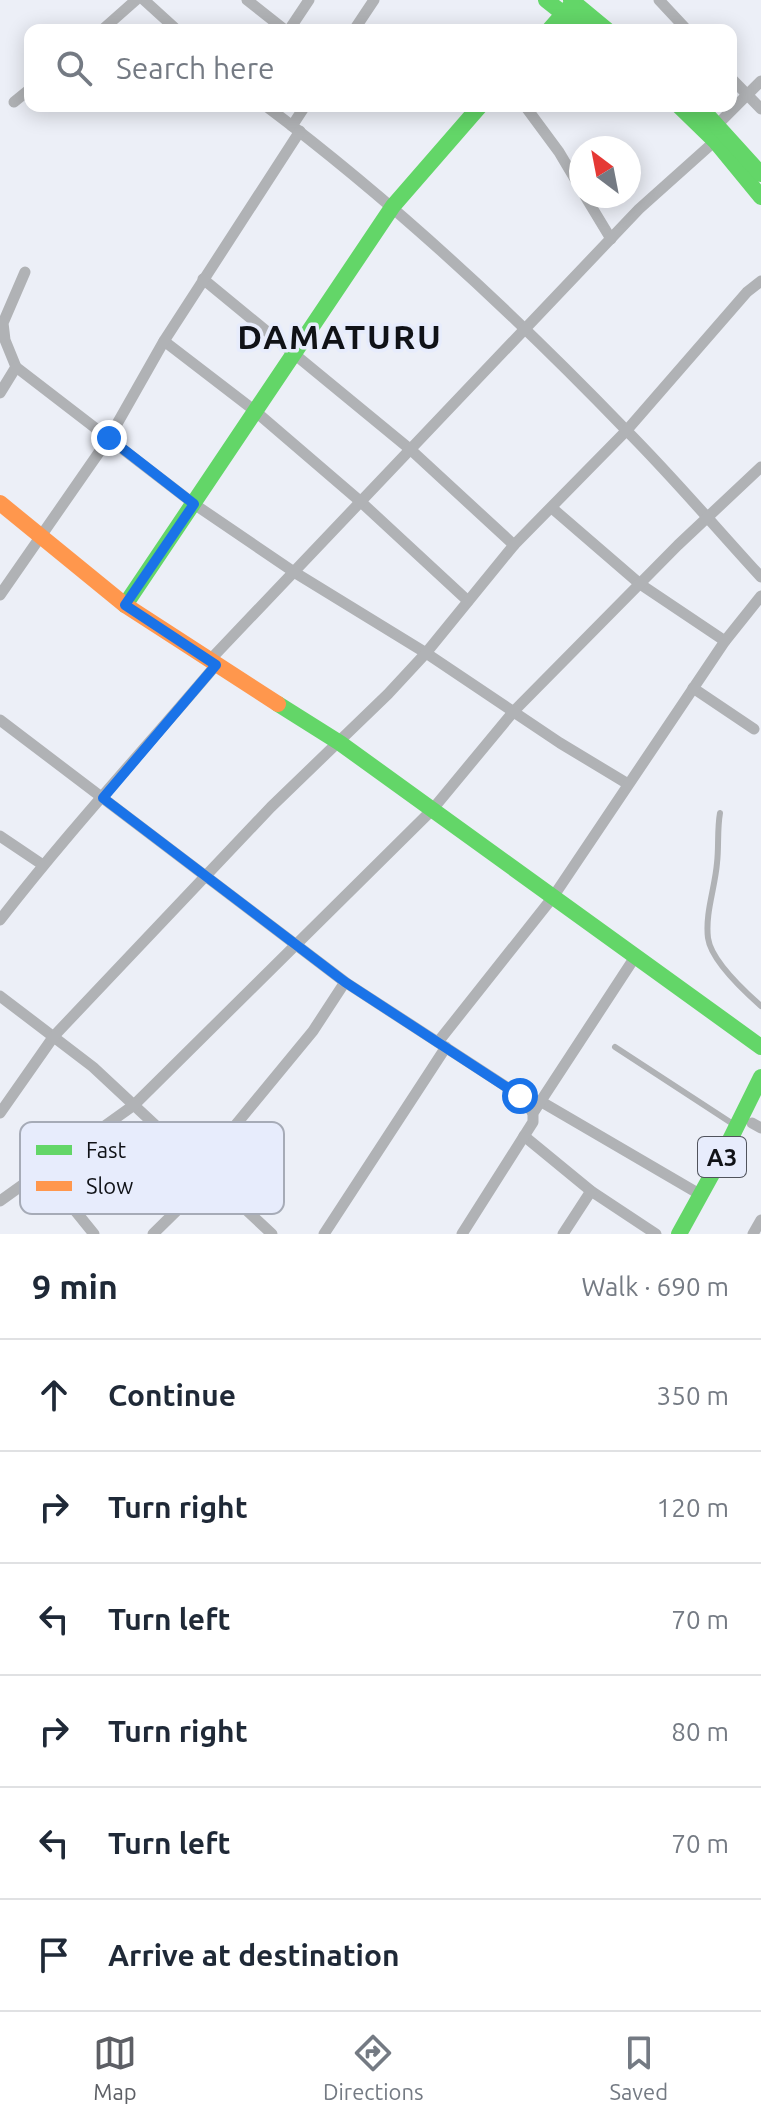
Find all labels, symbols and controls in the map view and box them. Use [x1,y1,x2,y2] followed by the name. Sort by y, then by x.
[24,24,737,112] search box
[52,46,96,90] icon: search
[116,51,275,85] text: Search here
[569,136,641,208] north arrow
[237,317,443,355] district label: DAMATURU
[91,420,127,456] route end
[502,1078,538,1114] route start
[20,1122,284,1214] legend
[86,1137,127,1162] text: Fast
[698,1137,746,1177] road number: A3
[86,1173,133,1198] text: Slow
[32,1267,118,1305] text: 9 min
[581,1272,729,1301] text: Walk · 690 m
[32,1373,76,1417] icon: ahead
[108,1378,236,1412] text: Continue
[657,1381,729,1410] text: 350 m
[32,1485,76,1529] icon: right
[108,1490,248,1524] text: Turn right
[657,1493,729,1522] text: 120 m
[32,1597,76,1641] icon: left
[108,1602,230,1636] text: Turn left
[671,1605,729,1634] text: 70 m
[32,1709,76,1753] icon: right
[108,1714,248,1748] text: Turn right
[671,1717,729,1746] text: 80 m
[32,1821,76,1865] icon: left
[108,1826,230,1860] text: Turn left
[671,1829,729,1858] text: 70 m
[32,1933,76,1977] icon: arrive
[108,1938,400,1972] text: Arrive at destination
[93,2031,137,2104] tab: Map
[323,2031,424,2104] tab: Directions
[609,2031,668,2104] tab: Saved

